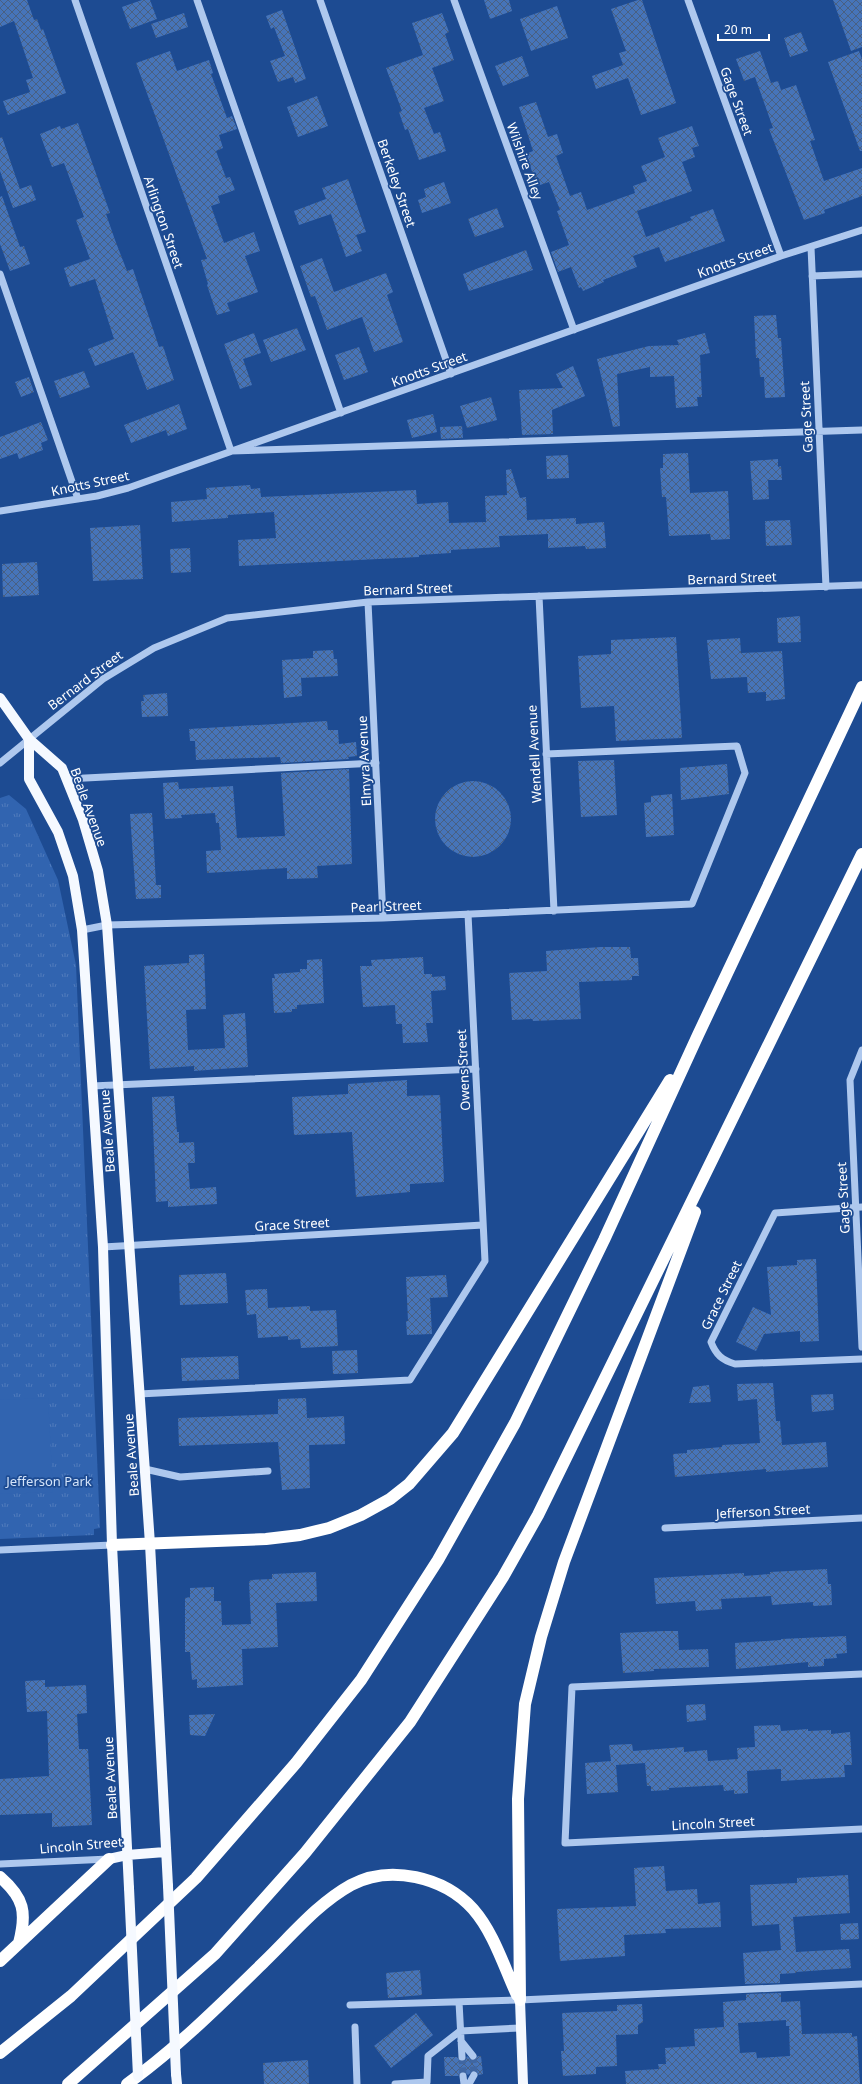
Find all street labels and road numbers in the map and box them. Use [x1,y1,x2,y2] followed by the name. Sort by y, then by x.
[716,64,758,138] street label: Gage Street
[503,120,547,202] street label: Wilshire Alley
[373,136,421,230] street label: Berkeley Street
[140,173,188,271] street label: Arlington Street
[695,238,776,282] street label: Knotts Street
[389,347,470,391] street label: Knotts Street
[795,380,817,453] street label: Gage Street
[49,466,131,500] street label: Knotts Street
[687,567,777,589] street label: Bernard Street
[363,578,453,600] street label: Bernard Street
[44,646,126,714] street label: Bernard Street
[522,704,546,804] street label: Wendell Avenue
[353,715,375,807] street label: Elmyra Avenue
[66,765,112,849] street label: Beale Avenue
[350,896,422,916] street label: Pearl Street
[452,1028,474,1111] street label: Owens Street
[95,1089,119,1173] street label: Beale Avenue
[832,1161,854,1234] street label: Gage Street
[254,1213,330,1235] street label: Grace Street
[696,1257,746,1333] street label: Grace Street
[119,1413,143,1497] street label: Beale Avenue
[713,1500,811,1523] street label: Jefferson Street
[99,1736,121,1820] street label: Beale Avenue
[671,1812,755,1834] street label: Lincoln Street
[39,1832,124,1858] street label: Lincoln Street

